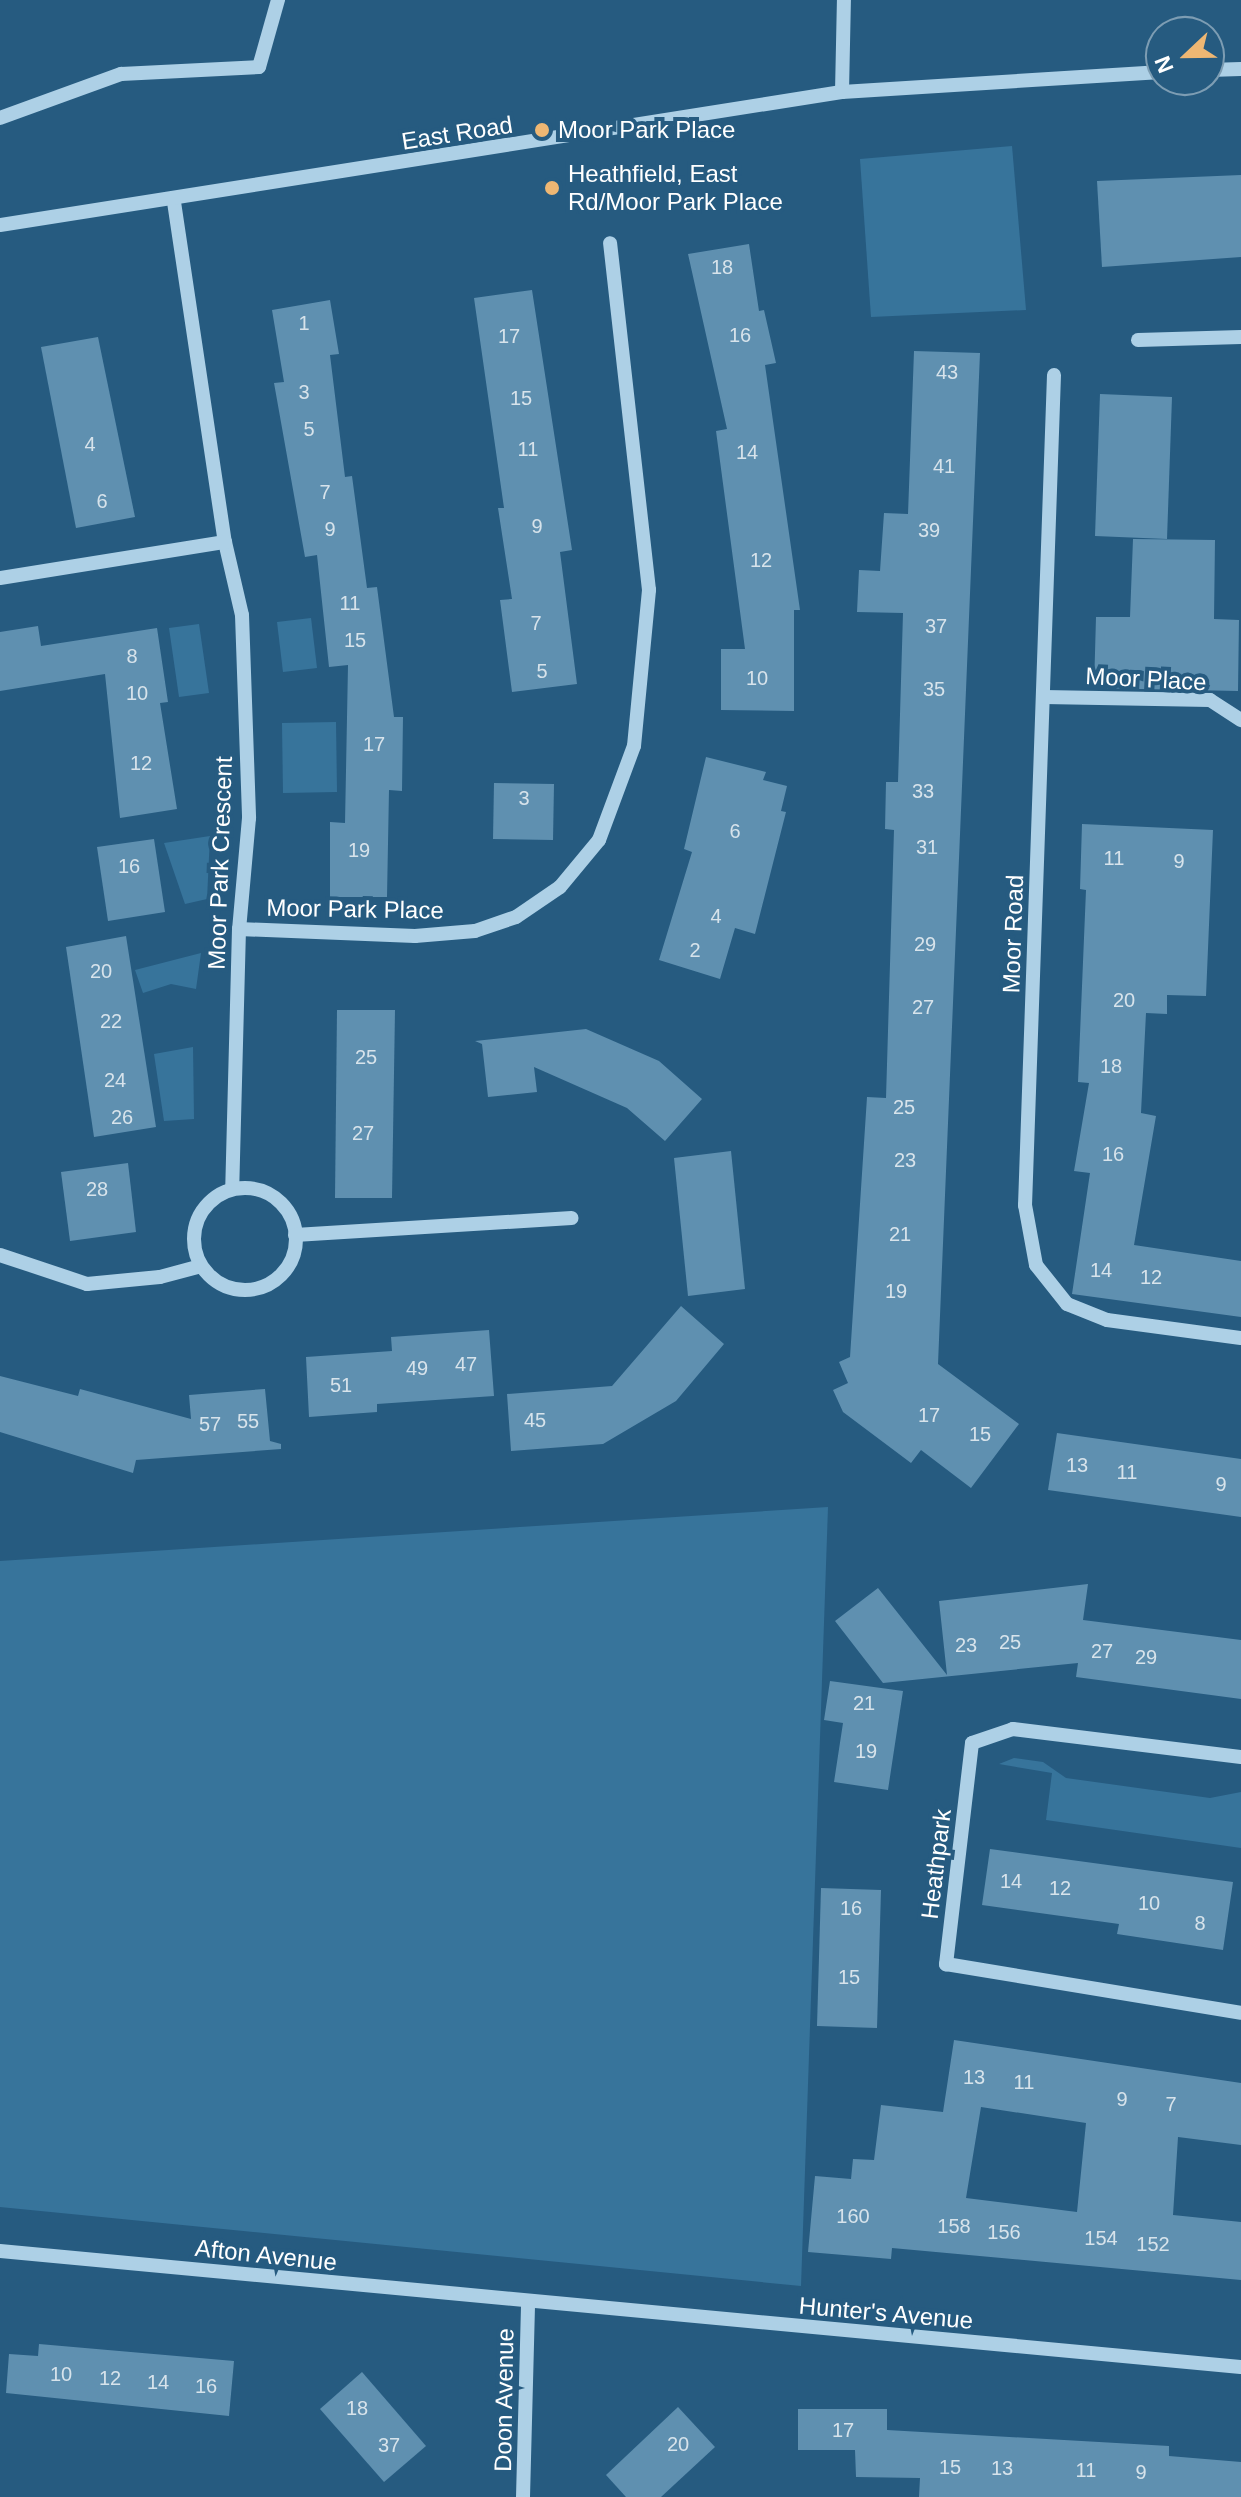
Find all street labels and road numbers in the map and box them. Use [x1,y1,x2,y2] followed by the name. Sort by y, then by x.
[399,110,515,156] street label: East Road
[1085,661,1207,697] street label: Moor Place
[202,756,238,970] street label: Moor Park Crescent
[997,874,1029,994] street label: Moor Road
[266,893,444,925] street label: Moor Park Place
[915,1807,957,1921] street label: Heathpark
[193,2233,339,2277] street label: Afton Avenue
[797,2291,975,2335] street label: Hunter's Avenue
[488,2327,520,2473] street label: Doon Avenue

